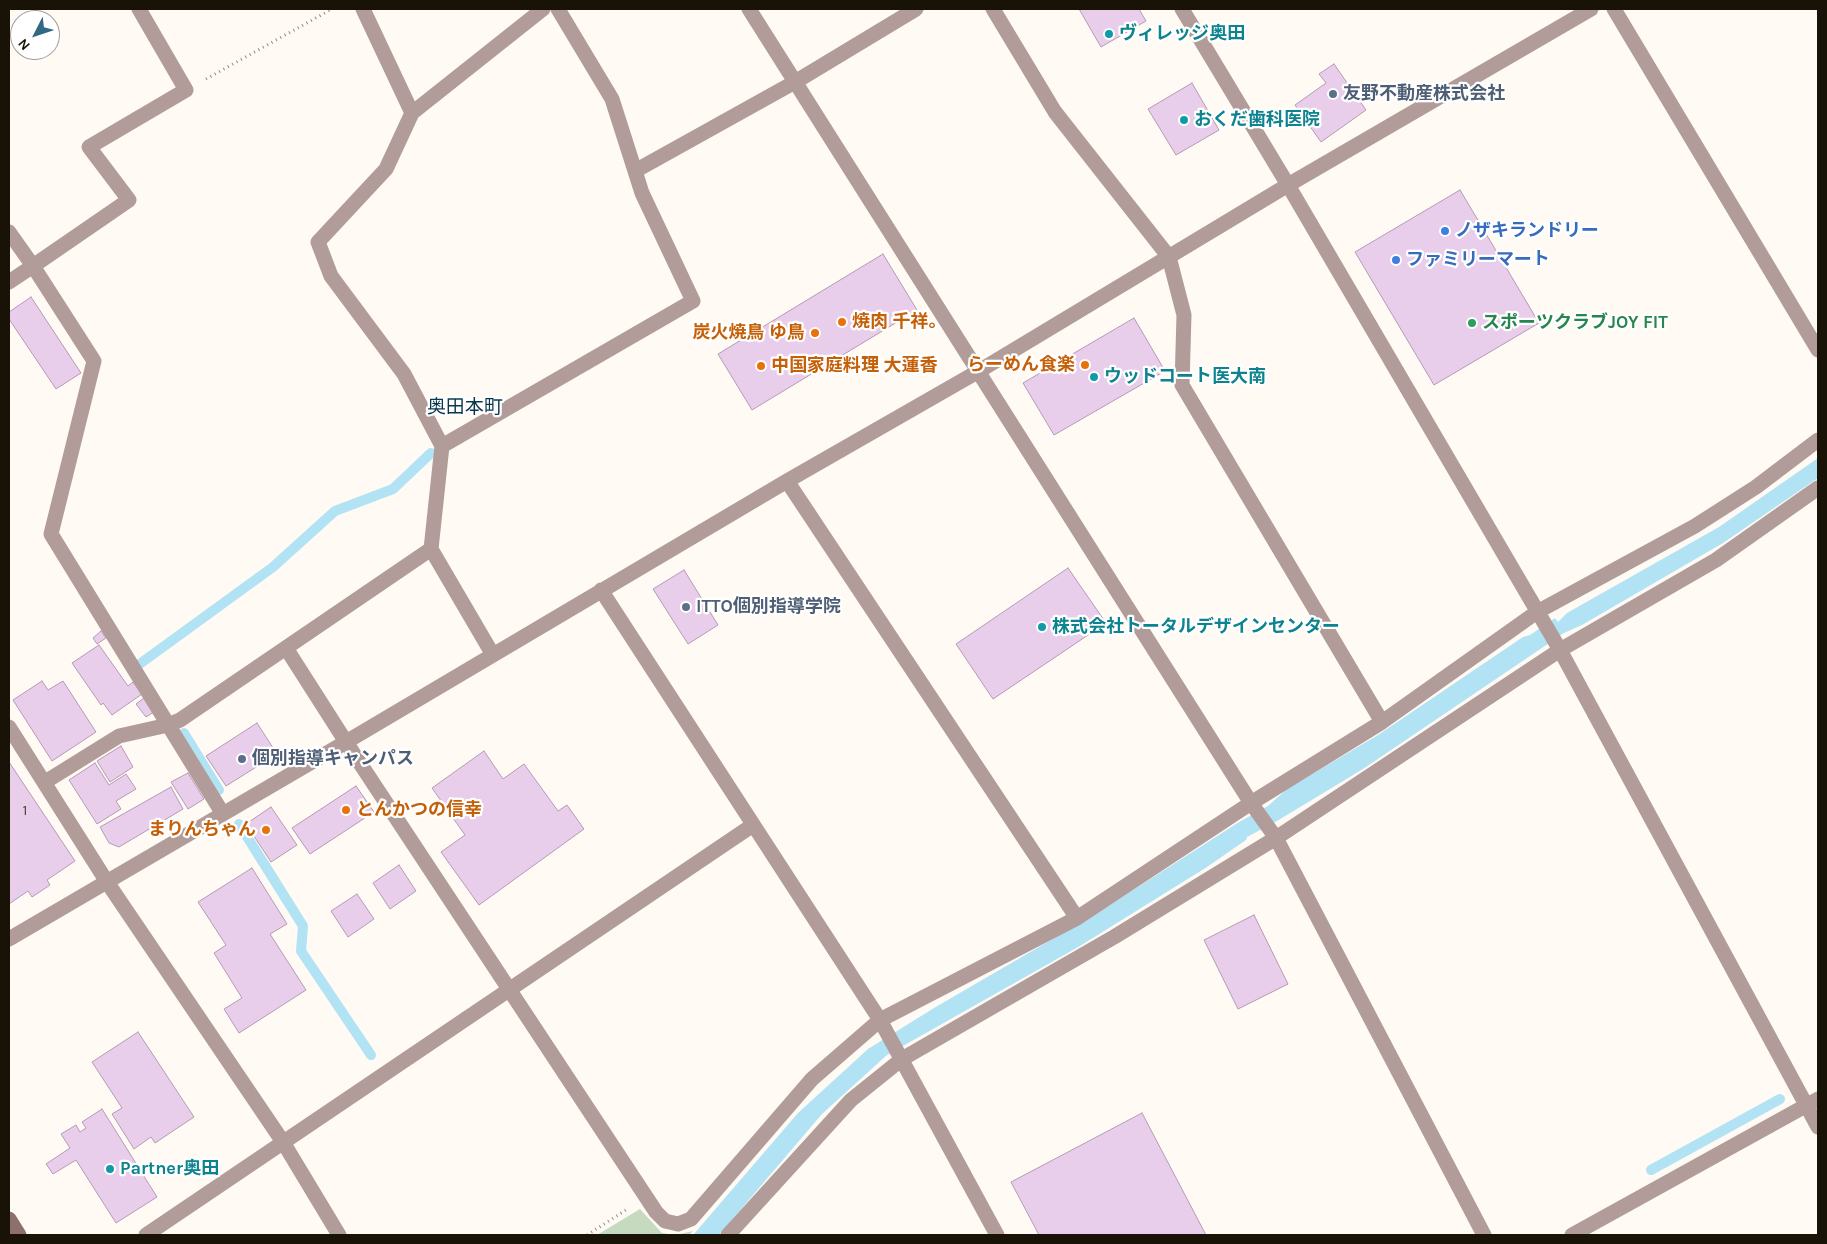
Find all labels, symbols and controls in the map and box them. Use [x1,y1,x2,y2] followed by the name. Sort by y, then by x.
[10,10,60,60] north arrow
[1119,23,1245,45] place label: ヴィレッジ奥田
[1103,28,1115,40] marker: ヴィレッジ奥田
[14,35,34,54] text: N
[1343,83,1505,105] place label: 友野不動産株式会社
[1327,88,1339,100] marker: 友野不動産株式会社
[1194,109,1320,131] place label: おくだ歯科医院
[1178,114,1190,126] marker: おくだ歯科医院
[1455,220,1599,242] place label: ノザキランドリー
[1439,225,1451,237] marker: ノザキランドリー
[1406,249,1550,271] place label: ファミリーマート
[1390,254,1402,266] marker: ファミリーマート
[852,311,947,333] place label: 焼肉 千祥。
[1482,312,1668,334] place label: スポーツクラブJOY FIT
[836,316,848,328] marker: 焼肉 千祥。
[1466,317,1478,329] marker: スポーツクラブJOY FIT
[692,322,805,344] place label: 炭火焼鳥 ゆ鳥
[809,327,821,339] marker: 炭火焼鳥 ゆ鳥
[967,354,1075,376] place label: らーめん食楽
[771,355,938,377] place label: 中国家庭料理 大蓮香
[1079,359,1091,371] marker: らーめん食楽
[755,360,767,372] marker: 中国家庭料理 大蓮香
[1104,366,1266,388] place label: ウッドコート医大南
[1088,371,1100,383] marker: ウッドコート医大南
[427,397,503,419] district label: 奥田本町
[696,596,841,618] place label: ITTO個別指導学院
[680,601,692,613] marker: ITTO個別指導学院
[1052,616,1340,638] place label: 株式会社トータルデザインセンター
[1036,621,1048,633] marker: 株式会社トータルデザインセンター
[252,748,414,770] place label: 個別指導キャンパス
[236,753,248,765] marker: 個別指導キャンパス
[356,799,482,821] place label: とんかつの信幸
[23,802,27,820] house number: 1
[340,804,352,816] marker: とんかつの信幸
[148,819,256,841] place label: まりんちゃん
[260,824,272,836] marker: まりんちゃん
[120,1158,219,1180] place label: Partner奥田
[104,1163,116,1175] marker: Partner奥田

